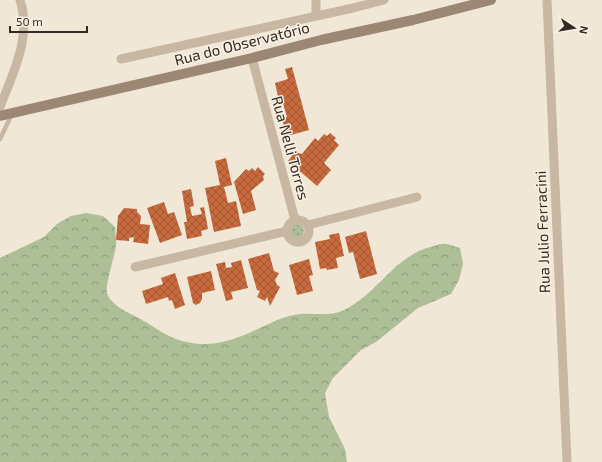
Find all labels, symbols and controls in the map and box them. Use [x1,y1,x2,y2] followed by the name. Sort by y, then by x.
[10,8,87,34] scale bar
[554,8,594,48] north arrow
[16,14,43,28] text: 50 m
[172,18,311,69] street label: Rua do Observatório
[577,25,591,35] text: N
[268,94,313,202] street label: Rua Nelli Torres
[531,171,553,294] street label: Rua Julio Ferracini

